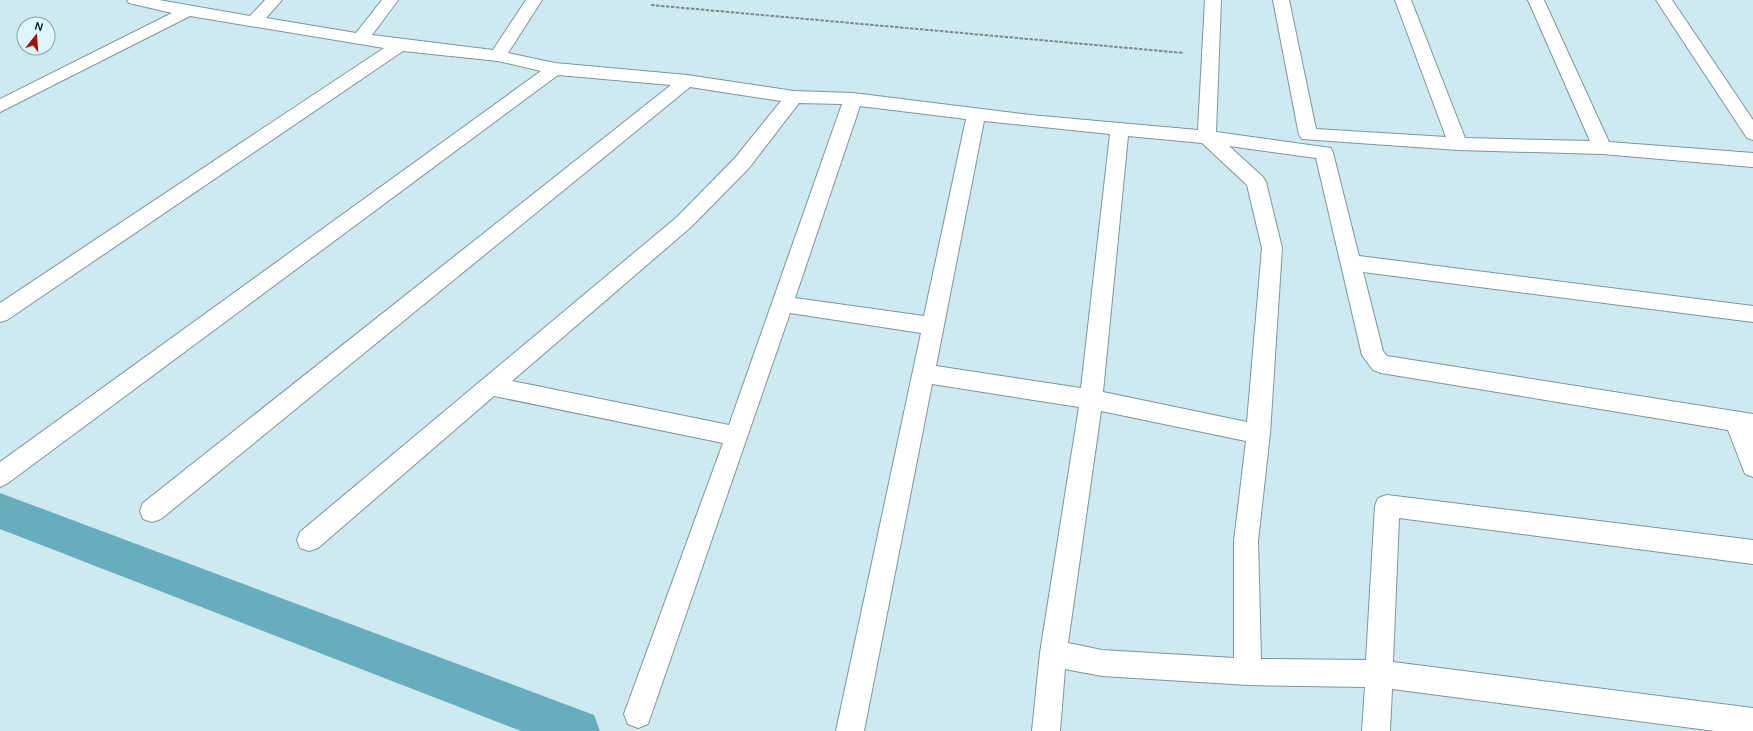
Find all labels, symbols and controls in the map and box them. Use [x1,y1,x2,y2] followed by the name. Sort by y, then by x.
[16,16,56,56] north arrow
[33,19,45,34] text: N

